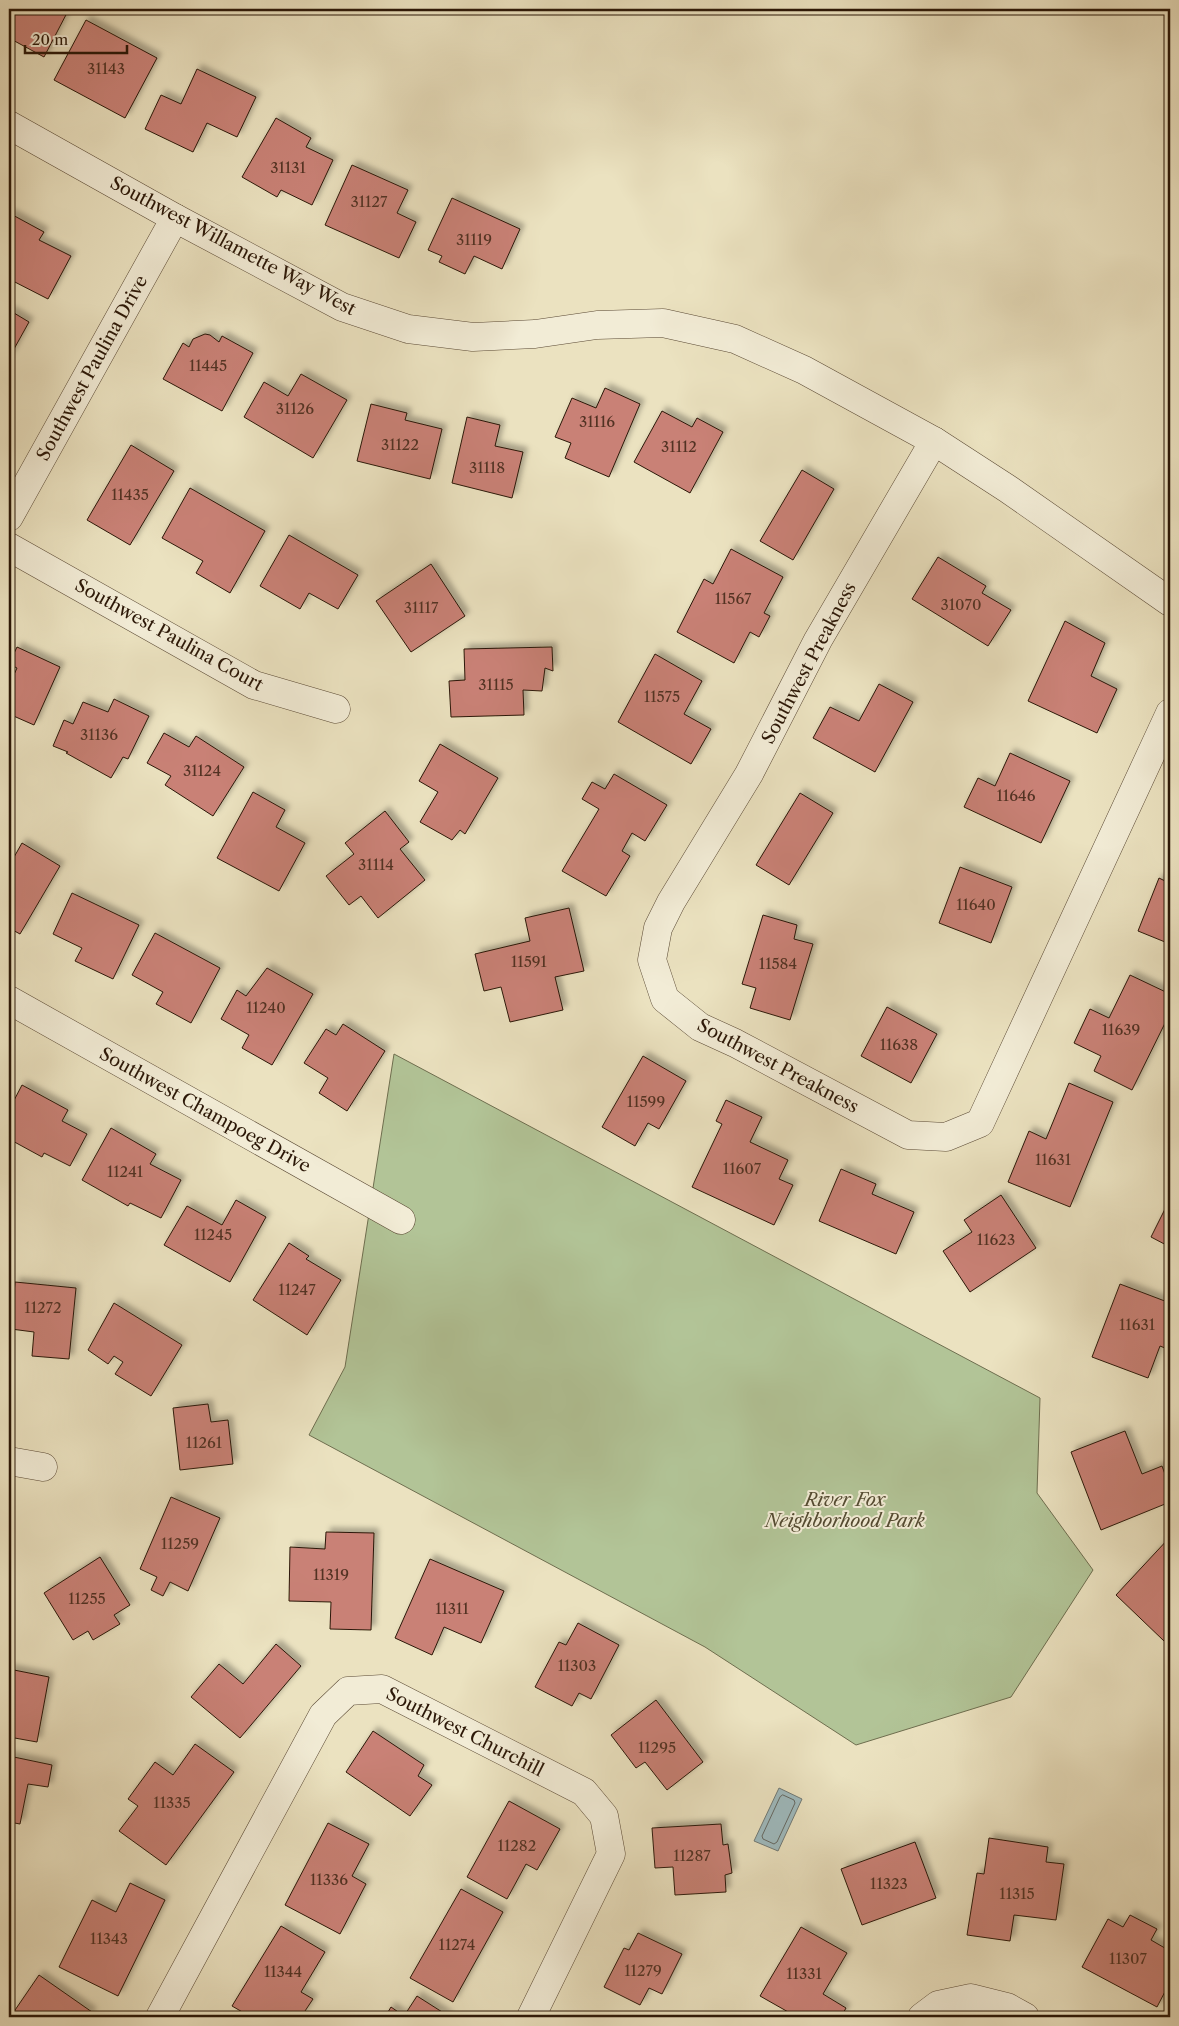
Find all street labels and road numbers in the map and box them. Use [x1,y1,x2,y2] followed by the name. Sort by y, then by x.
[106,172,360,321] street label: Southwest Willamette Way West
[32,271,152,465] street label: Southwest Paulina Drive
[71,574,268,696] street label: Southwest Paulina Court
[757,579,861,747] street label: Southwest Preakness
[694,1014,862,1118] street label: Southwest Preakness
[96,1043,314,1177] street label: Southwest Champoeg Drive
[383,1683,547,1781] street label: Southwest Churchill

